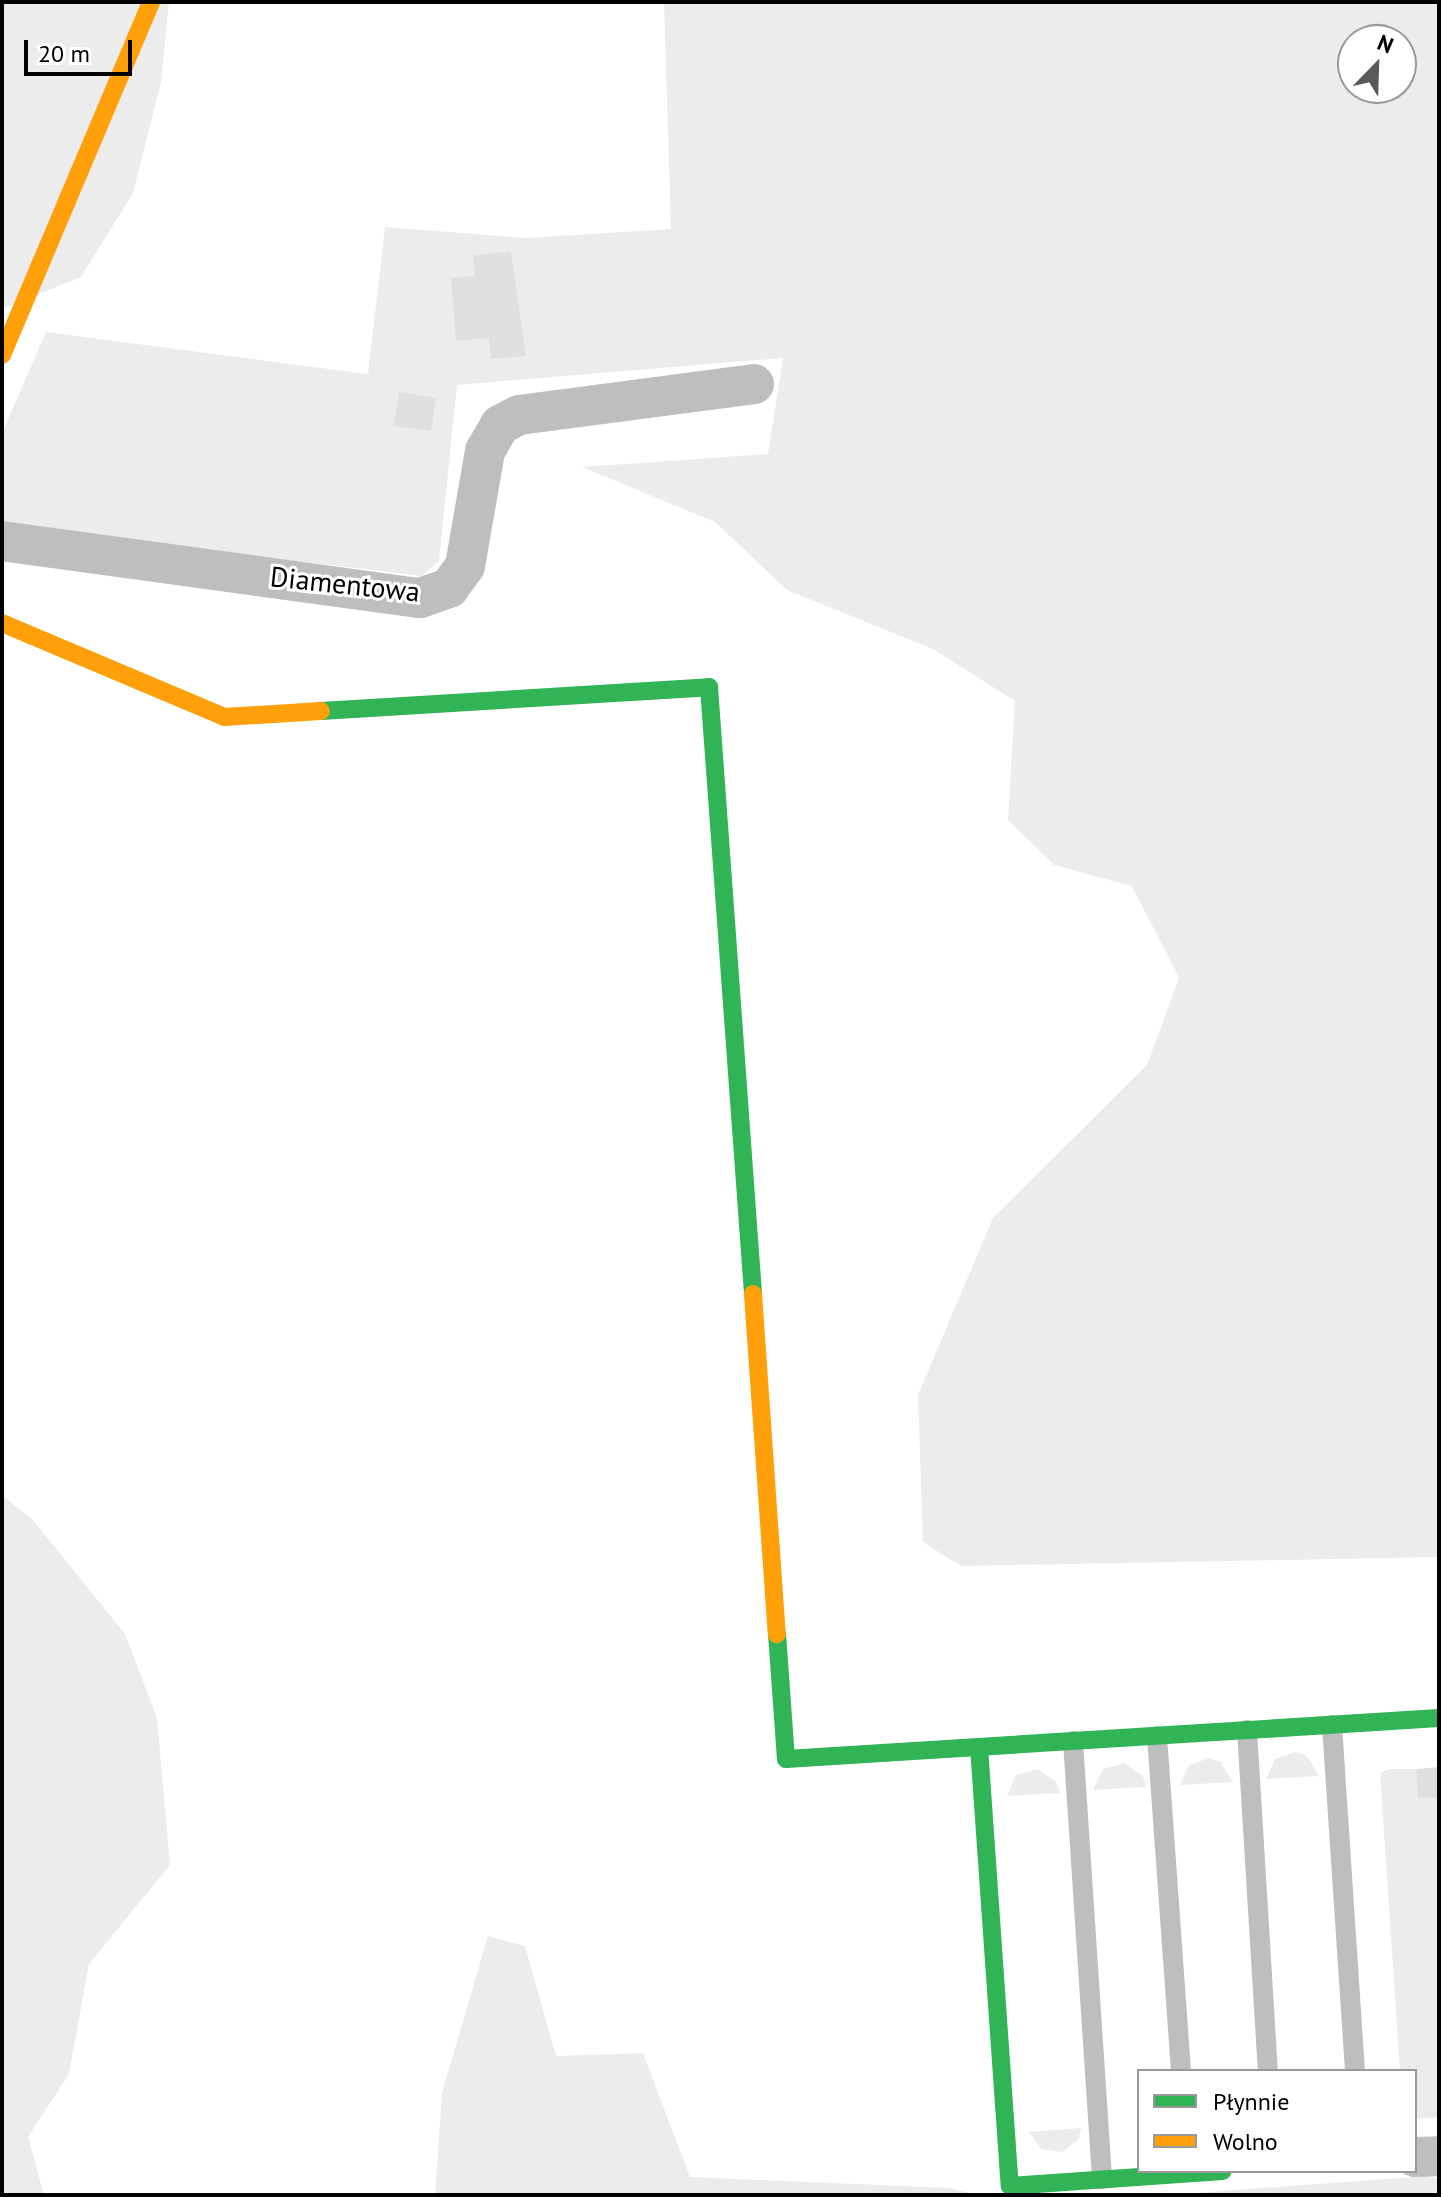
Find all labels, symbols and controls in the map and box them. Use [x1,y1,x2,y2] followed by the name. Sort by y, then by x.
[28,24,136,74] scale bar
[1337,24,1417,104] north arrow
[1373,28,1398,59] text: N
[38,38,90,69] text: 20 m
[268,559,422,609] street label: Diamentowa
[1137,2069,1417,2173] legend
[1213,2086,1290,2117] text: Płynnie
[1213,2126,1278,2157] text: Wolno

